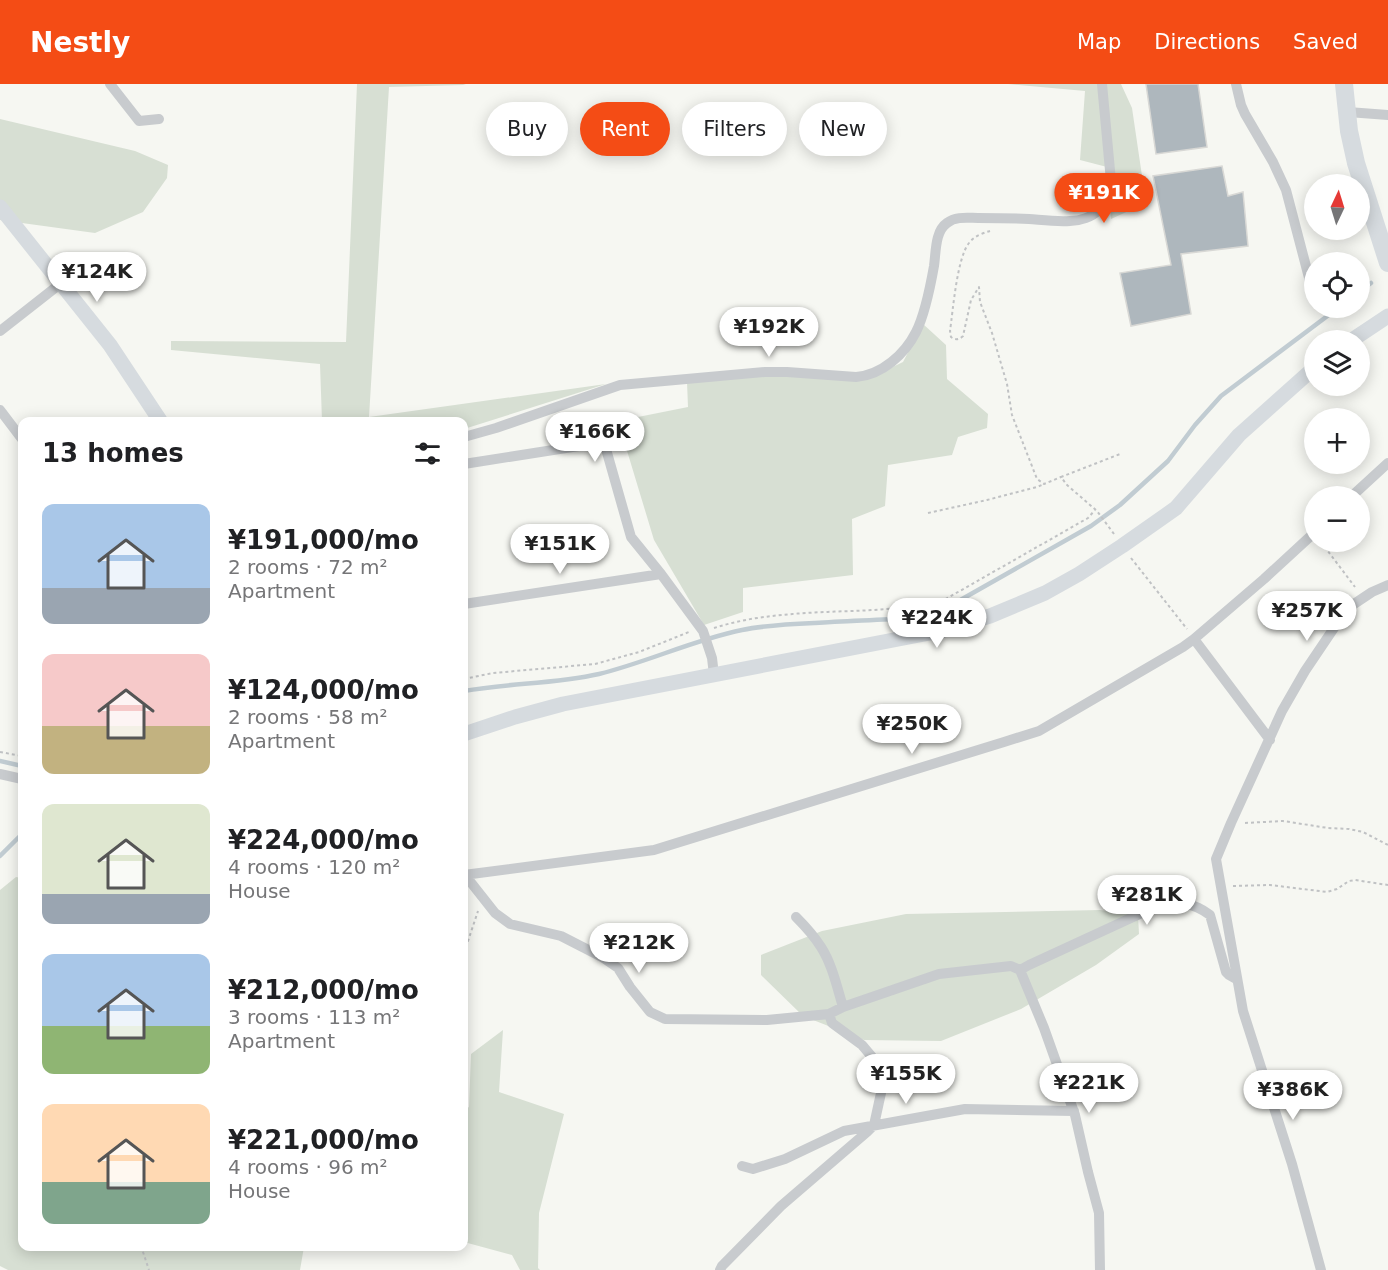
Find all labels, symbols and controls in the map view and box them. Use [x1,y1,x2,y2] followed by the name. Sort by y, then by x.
[30,26,130,59] text: Nestly
[1077,30,1121,54] text: Map
[1154,30,1260,54] text: Directions
[1293,30,1358,54] text: Saved
[486,102,568,156] chip: Buy
[580,102,670,156] chip: Rent
[682,102,787,156] chip: Filters
[799,102,887,156] chip: New
[1062,173,1146,224] pin: ¥191K
[1304,174,1370,240] north arrow
[1304,174,1370,552] map controls
[1068,180,1140,204] text: ¥191K
[55,252,139,303] pin: ¥124K
[1304,252,1370,318] button: locate
[61,259,133,283] text: ¥124K
[727,307,811,358] pin: ¥192K
[733,314,805,338] text: ¥192K
[1304,330,1370,396] button: layers
[1304,408,1370,474] button: +
[553,412,637,463] pin: ¥166K
[559,419,631,443] text: ¥166K
[411,437,444,470] icon: filters
[42,438,184,468] text: 13 homes
[1304,486,1370,552] button: −
[518,524,602,575] pin: ¥151K
[228,525,419,555] text: ¥191,000/mo
[90,528,162,600] icon: home
[524,531,596,555] text: ¥151K
[228,555,388,579] text: 2 rooms · 72 m²
[228,579,335,603] text: Apartment
[1265,591,1349,642] pin: ¥257K
[895,598,979,649] pin: ¥224K
[1271,598,1343,622] text: ¥257K
[901,605,973,629] text: ¥224K
[228,675,419,705] text: ¥124,000/mo
[90,678,162,750] icon: home
[870,704,954,755] pin: ¥250K
[228,705,388,729] text: 2 rooms · 58 m²
[876,711,948,735] text: ¥250K
[228,729,335,753] text: Apartment
[228,825,419,855] text: ¥224,000/mo
[90,828,162,900] icon: home
[228,855,400,879] text: 4 rooms · 120 m²
[1105,875,1189,926] pin: ¥281K
[228,879,291,903] text: House
[1111,882,1183,906] text: ¥281K
[597,923,681,974] pin: ¥212K
[603,930,675,954] text: ¥212K
[228,975,419,1005] text: ¥212,000/mo
[90,978,162,1050] icon: home
[228,1005,400,1029] text: 3 rooms · 113 m²
[228,1029,335,1053] text: Apartment
[864,1054,948,1105] pin: ¥155K
[870,1061,942,1085] text: ¥155K
[1047,1063,1131,1114] pin: ¥221K
[1053,1070,1125,1094] text: ¥221K
[1251,1070,1335,1121] pin: ¥386K
[1257,1077,1329,1101] text: ¥386K
[228,1125,419,1155] text: ¥221,000/mo
[90,1128,162,1200] icon: home
[228,1155,388,1179] text: 4 rooms · 96 m²
[228,1179,291,1203] text: House

